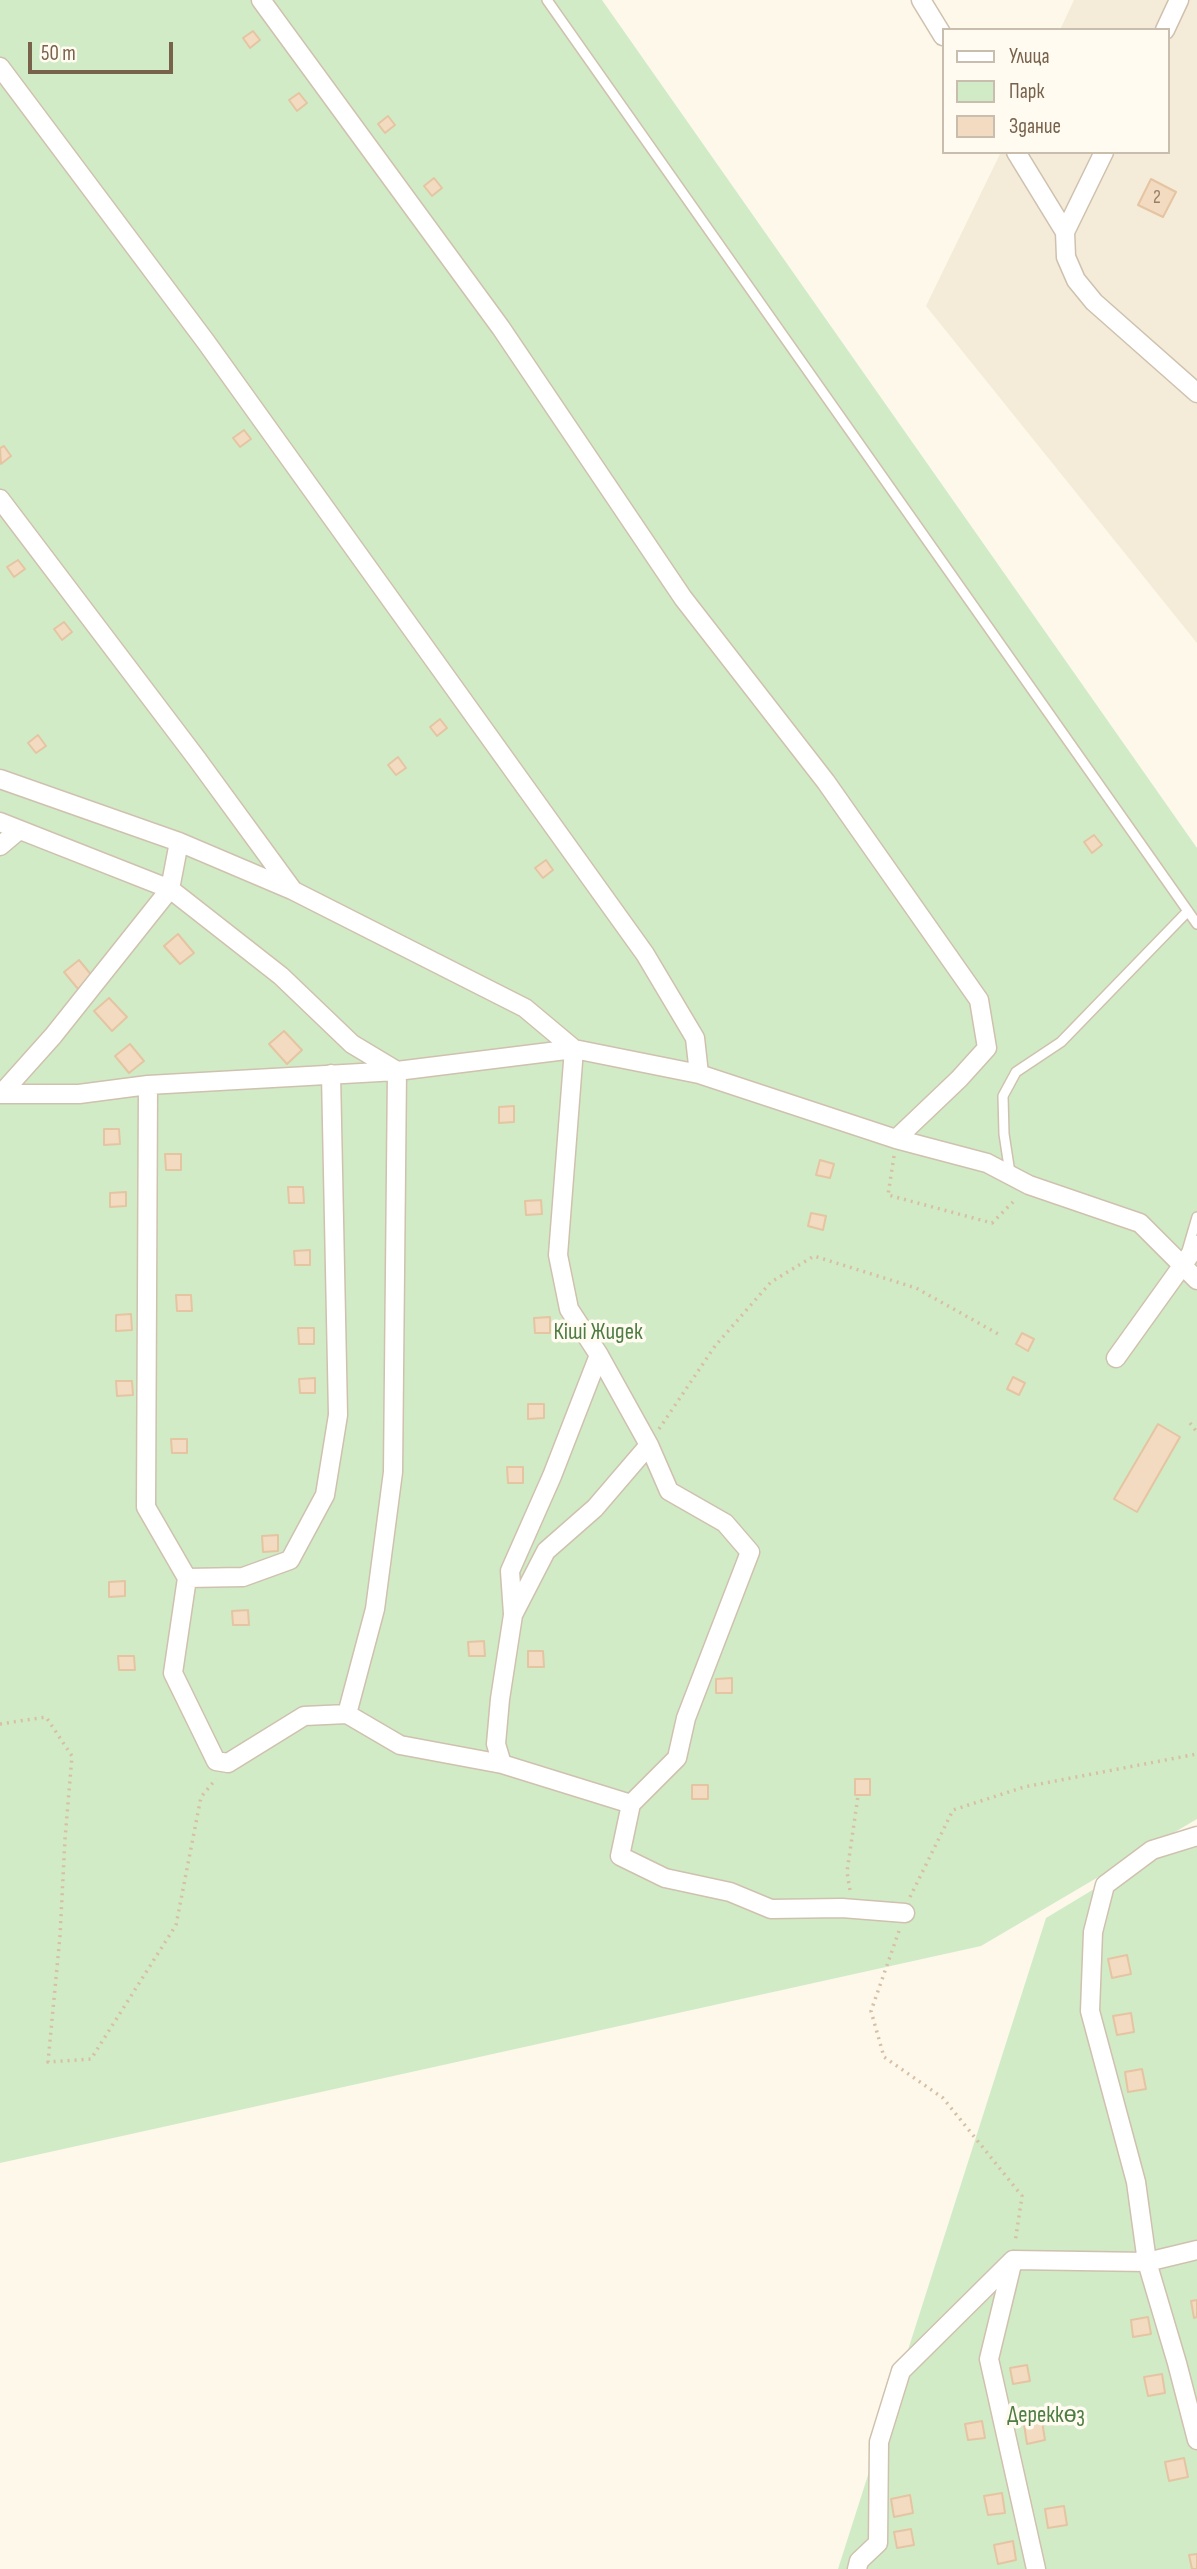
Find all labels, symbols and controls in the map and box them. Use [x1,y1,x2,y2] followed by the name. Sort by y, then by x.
[32,28,177,72] scale bar
[942,28,1169,154] legend
[41,41,76,66] text: 50 m
[1009,44,1050,69] text: Улица
[1009,79,1044,104] text: Парк
[1009,114,1061,139] text: Здание
[1153,187,1161,209] house number: 2
[553,1319,643,1347] park label: Кіші Жидек
[1007,2402,1085,2430] park label: Дереккөз

